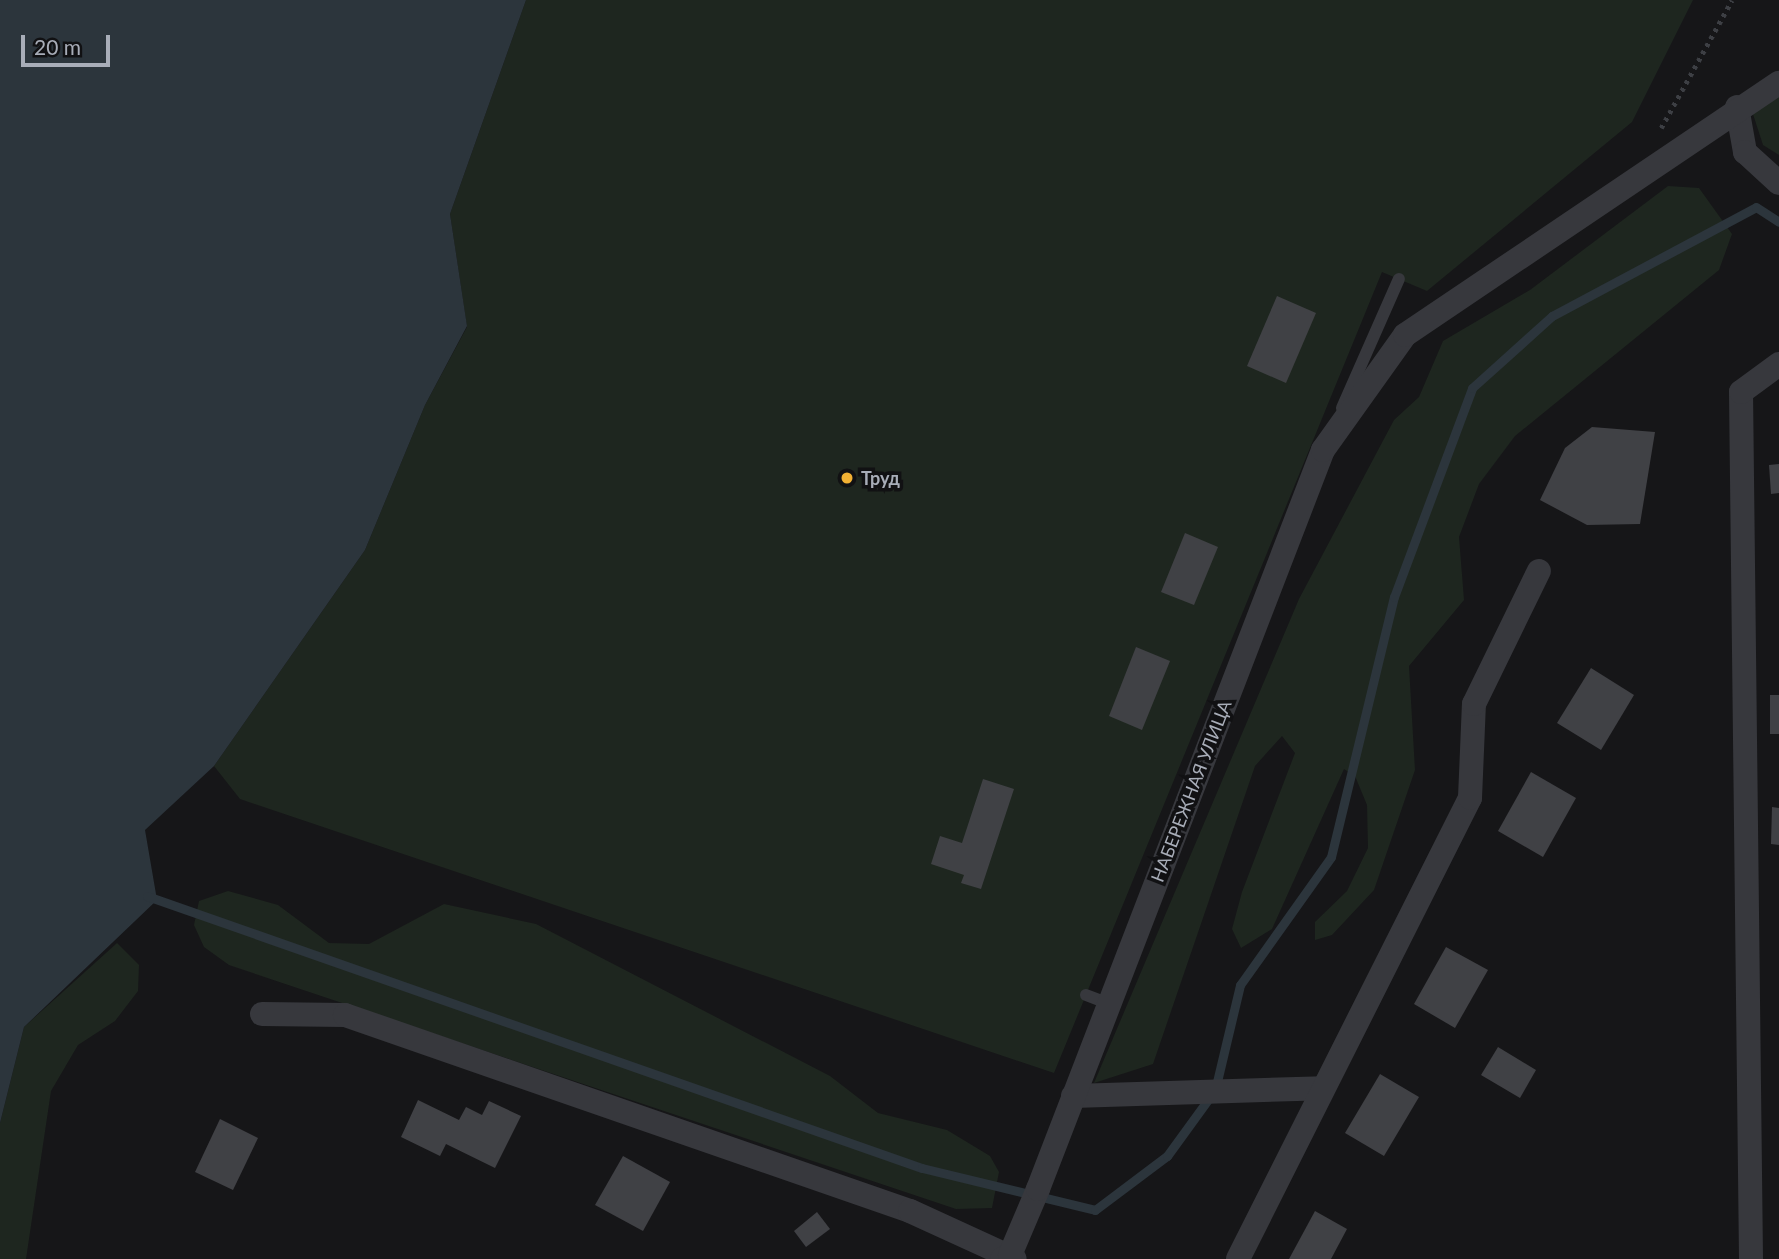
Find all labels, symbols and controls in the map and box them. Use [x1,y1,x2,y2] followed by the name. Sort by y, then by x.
[24,21,114,65] scale bar
[34,34,81,59] text: 20 m
[861,467,900,489] place label: Труд
[839,470,855,486] marker: Труд
[1146,697,1236,885] street label: НАБЕРЕЖНАЯ УЛИЦА

